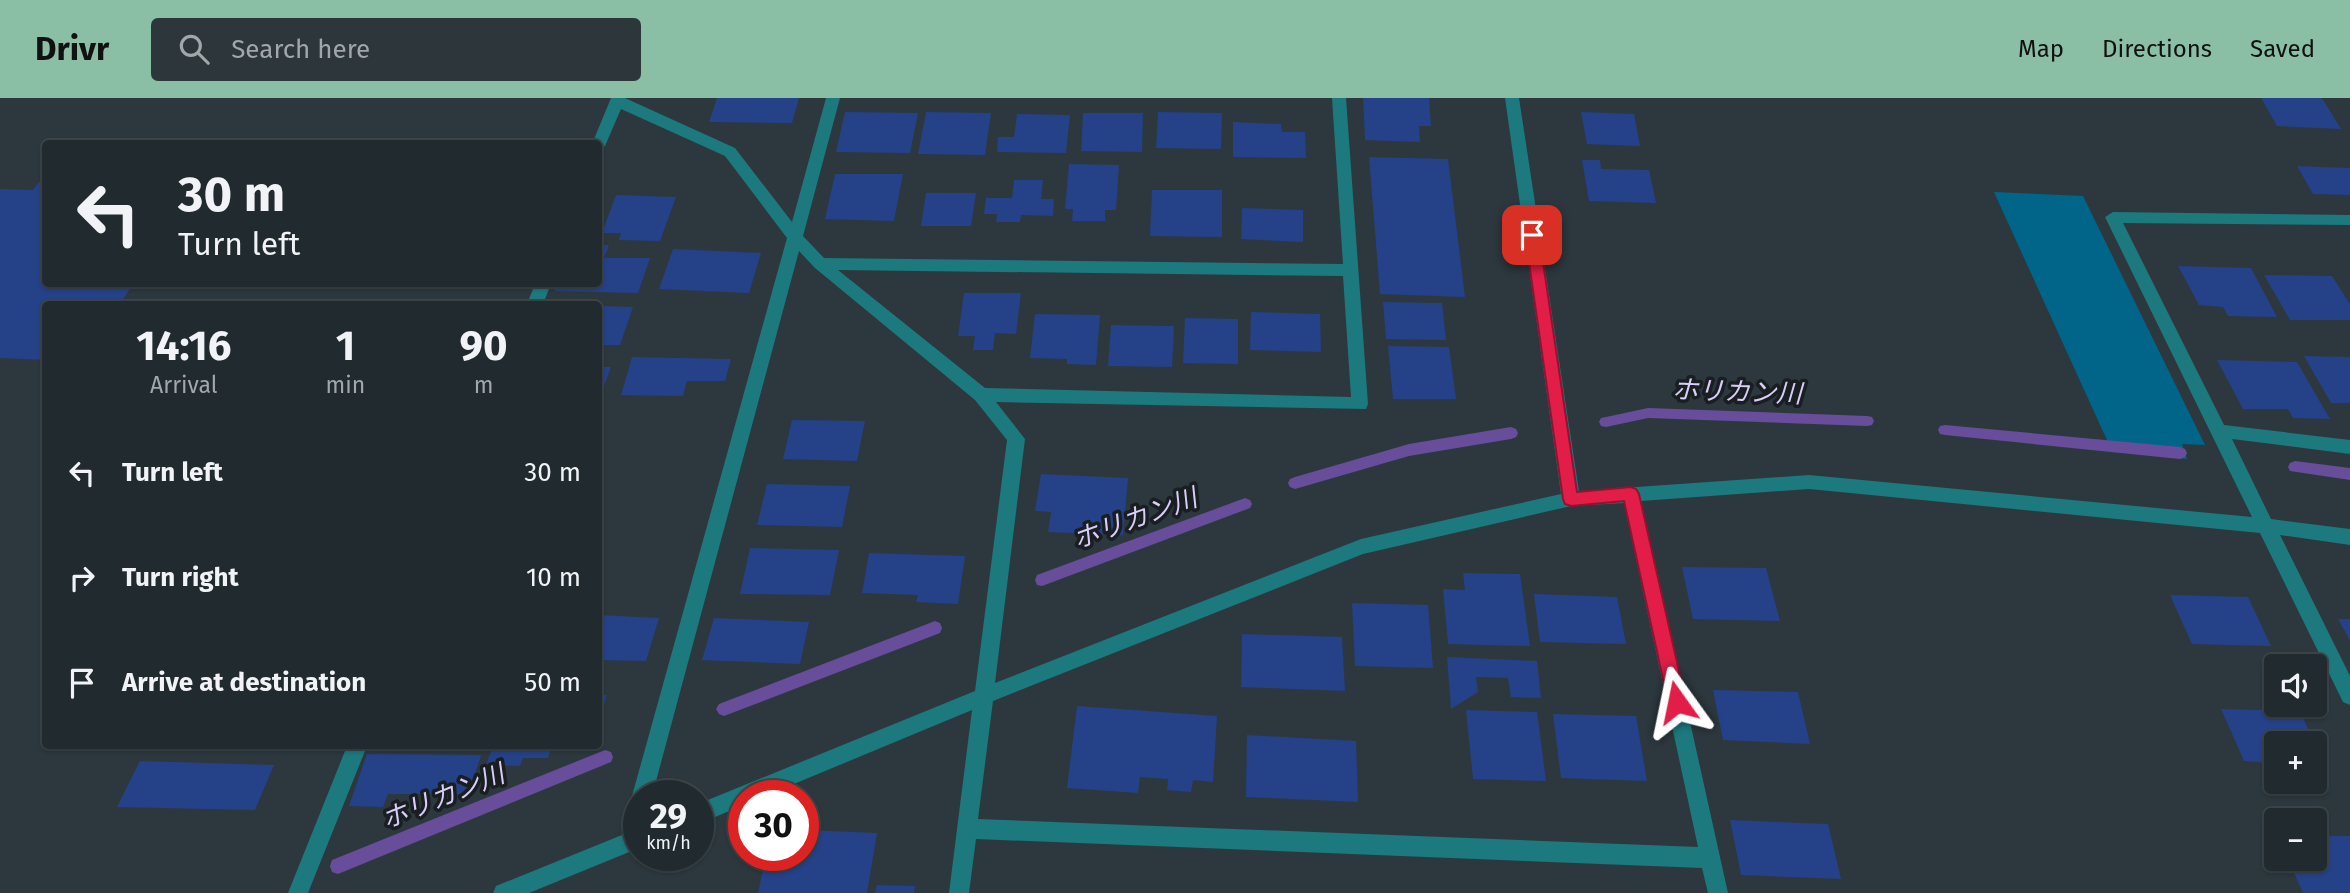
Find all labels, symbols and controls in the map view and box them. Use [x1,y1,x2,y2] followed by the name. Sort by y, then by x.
[151,18,641,81] search box
[35,29,109,69] text: Drivr
[175,30,213,68] icon: search
[231,34,370,65] text: Search here
[2018,35,2064,63] text: Map
[2102,35,2212,63] text: Directions
[2250,35,2315,63] text: Saved
[178,165,285,224] text: 30 m
[63,168,154,259] icon: left
[1502,205,1562,265] pin
[1513,216,1551,254] icon: arrive
[178,225,300,263] text: Turn left
[136,321,231,371] text: 14:16
[336,321,355,371] text: 1
[460,321,508,371] text: 90
[150,371,218,399] text: Arrival
[326,371,365,399] text: min
[474,371,493,399] text: m
[1671,374,1805,410] water label: ホリカン川
[63,454,101,492] icon: left
[122,457,223,488] text: Turn left
[524,457,581,488] text: 30 m
[1069,481,1204,556] water label: ホリカン川
[63,559,101,597] icon: right
[122,562,239,593] text: Turn right
[526,562,581,593] text: 10 m
[2264,654,2327,871] map controls
[2264,654,2327,717] button: sound
[63,664,101,702] icon: arrive
[1640,665,1714,739] position arrow
[122,667,366,698] text: Arrive at destination
[524,667,581,698] text: 50 m
[2264,731,2327,794] button: +
[377,757,512,836] water label: ホリカン川
[728,780,819,871] speed limit sign: 30
[650,795,687,837] text: 29
[2264,808,2327,871] button: −
[646,832,691,854] text: km/h

